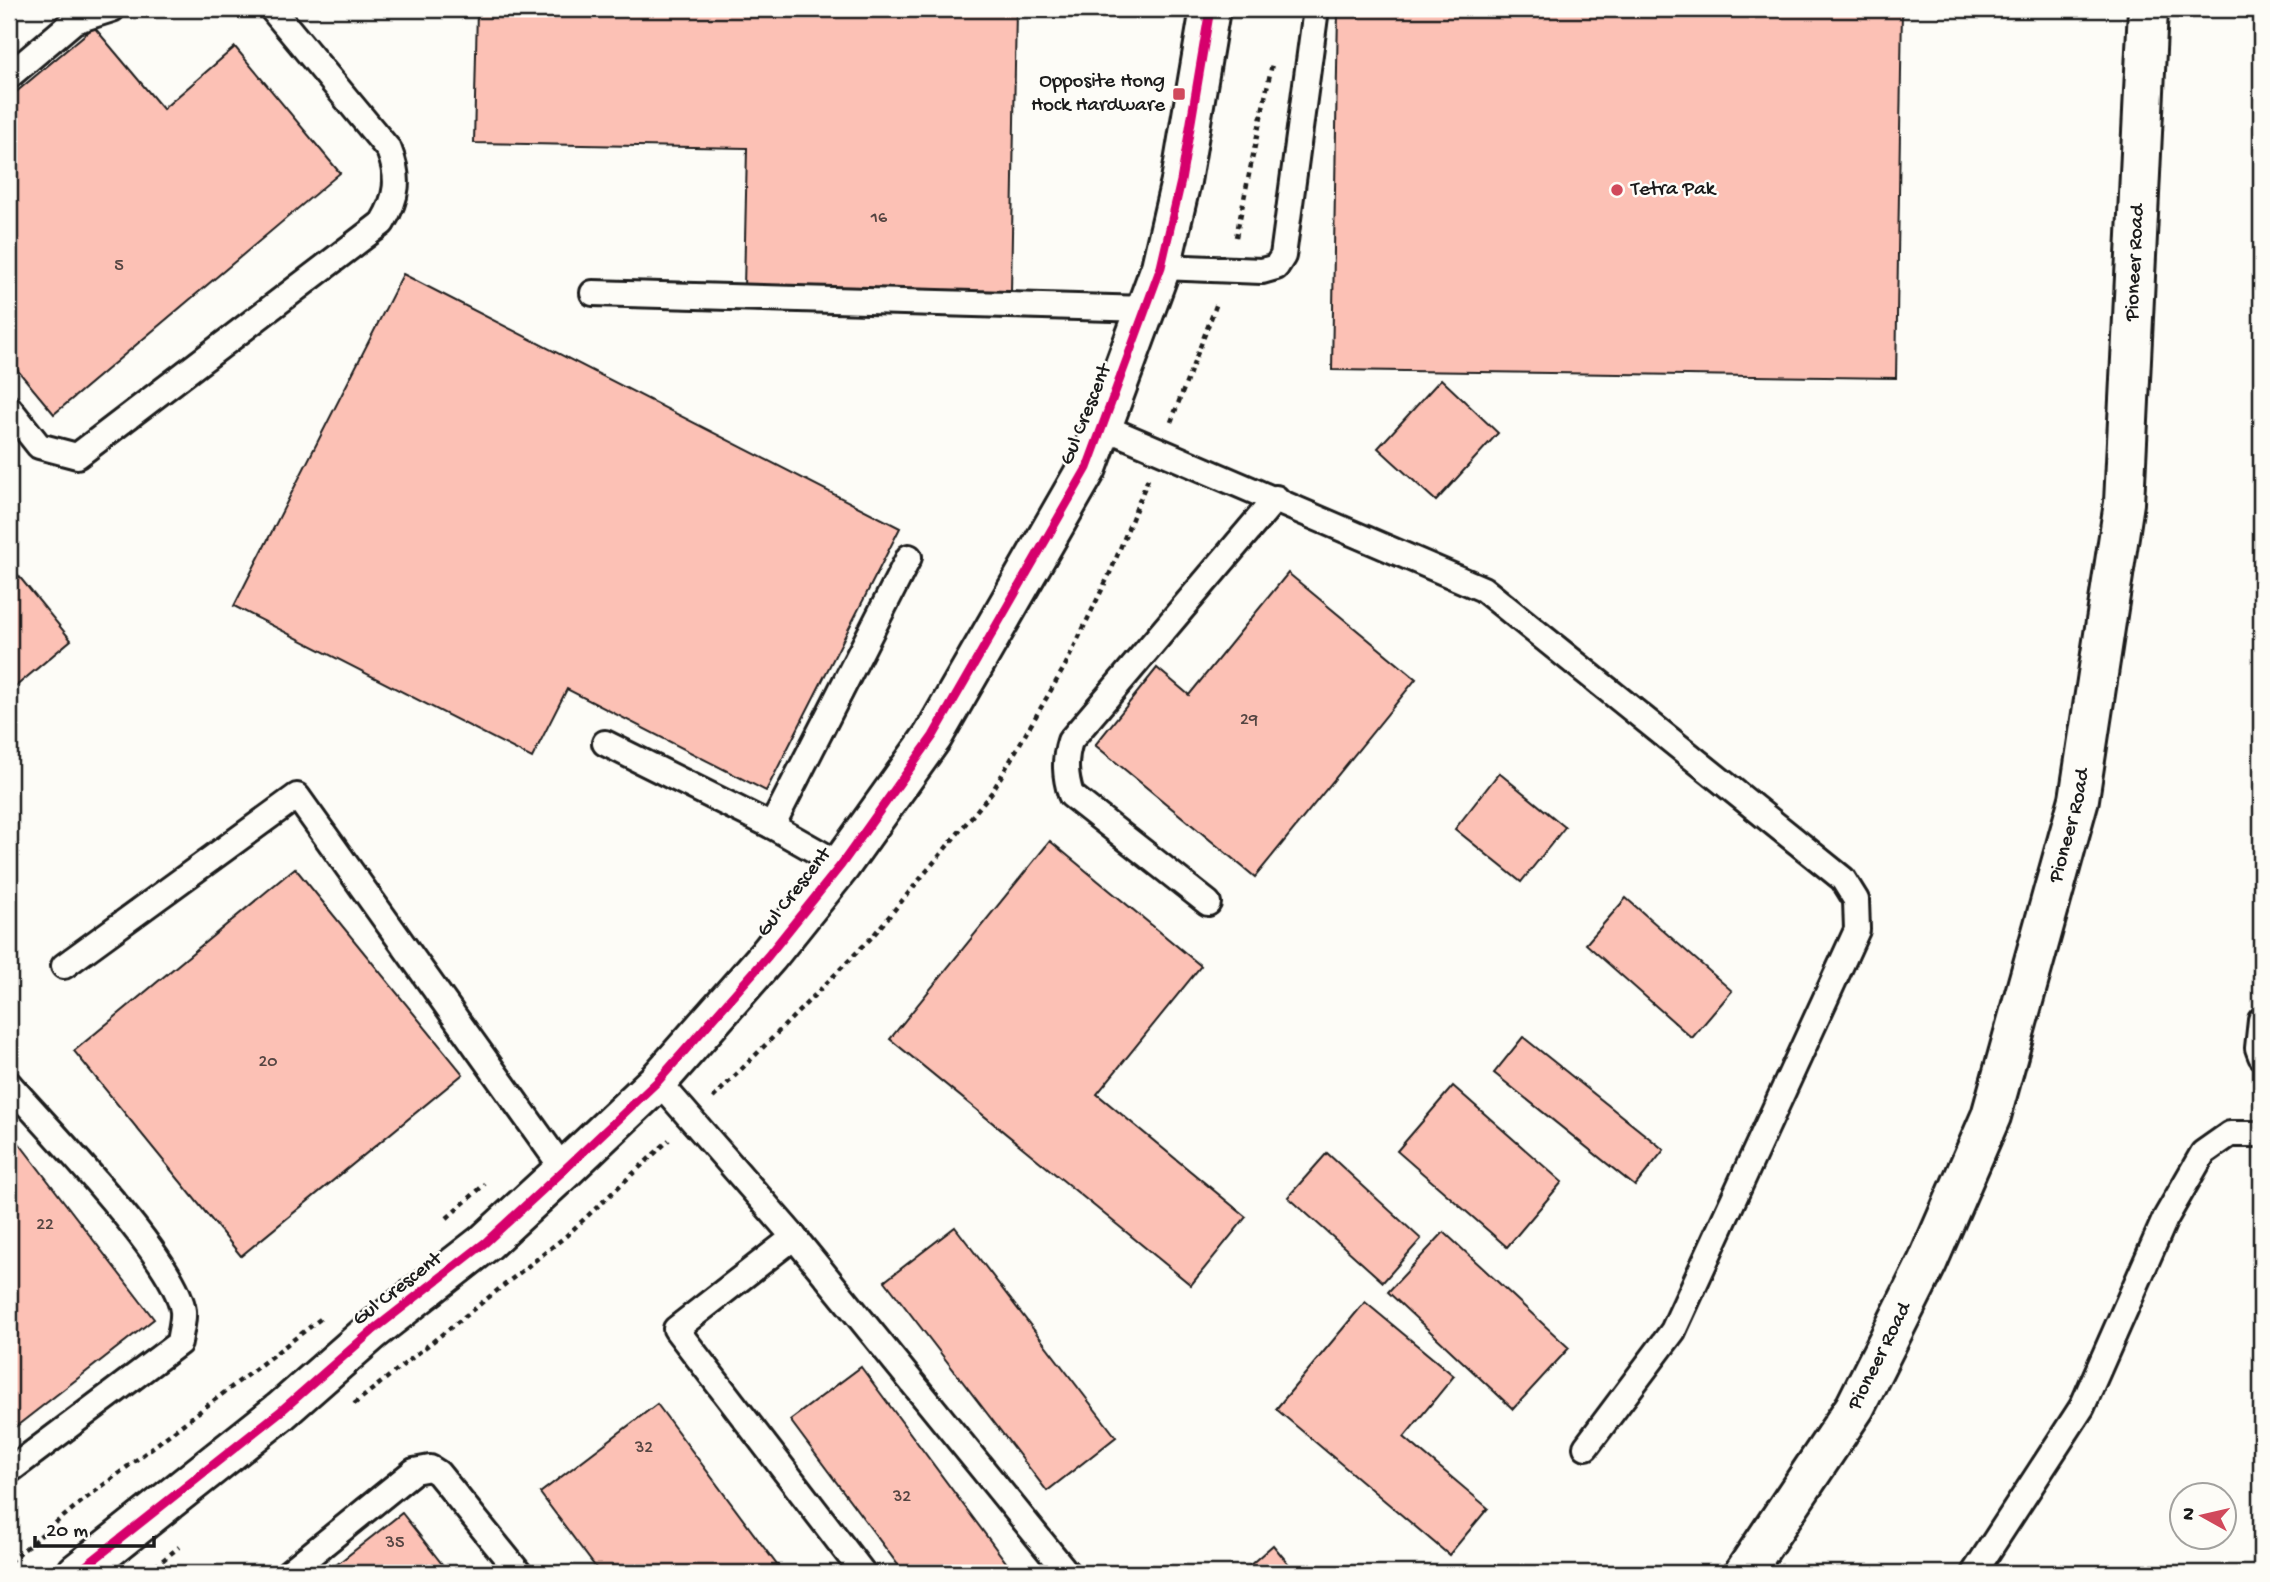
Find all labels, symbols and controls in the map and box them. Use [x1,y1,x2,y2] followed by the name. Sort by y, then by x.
[1031,70,1166,119] place label: Opposite Hong Hock Hardware
[1171,86,1187,102] marker: Opposite Hong Hock Hardware
[1630,178,1718,203] place label: Tetra Pak
[1609,182,1625,198] marker: Tetra Pak
[2120,202,2151,323] street label: Pioneer Road
[870,208,888,229] house number: 16
[114,256,124,277] house number: 5
[1055,359,1119,469] street label: Gul Crescent
[1240,710,1258,731] house number: 29
[2044,765,2096,887] street label: Pioneer Road
[752,841,839,943] street label: Gul Crescent
[258,1052,278,1073] house number: 20
[36,1215,54,1236] house number: 22
[348,1246,450,1333] street label: Gul Crescent
[1842,1297,1918,1415] street label: Pioneer Road
[634,1438,653,1459] house number: 32
[2168,1480,2238,1550] north arrow
[892,1487,911,1508] house number: 32
[35,1505,154,1549] scale bar
[2177,1506,2202,1522] text: N
[46,1520,88,1545] text: 20 m
[385,1533,404,1554] house number: 35

